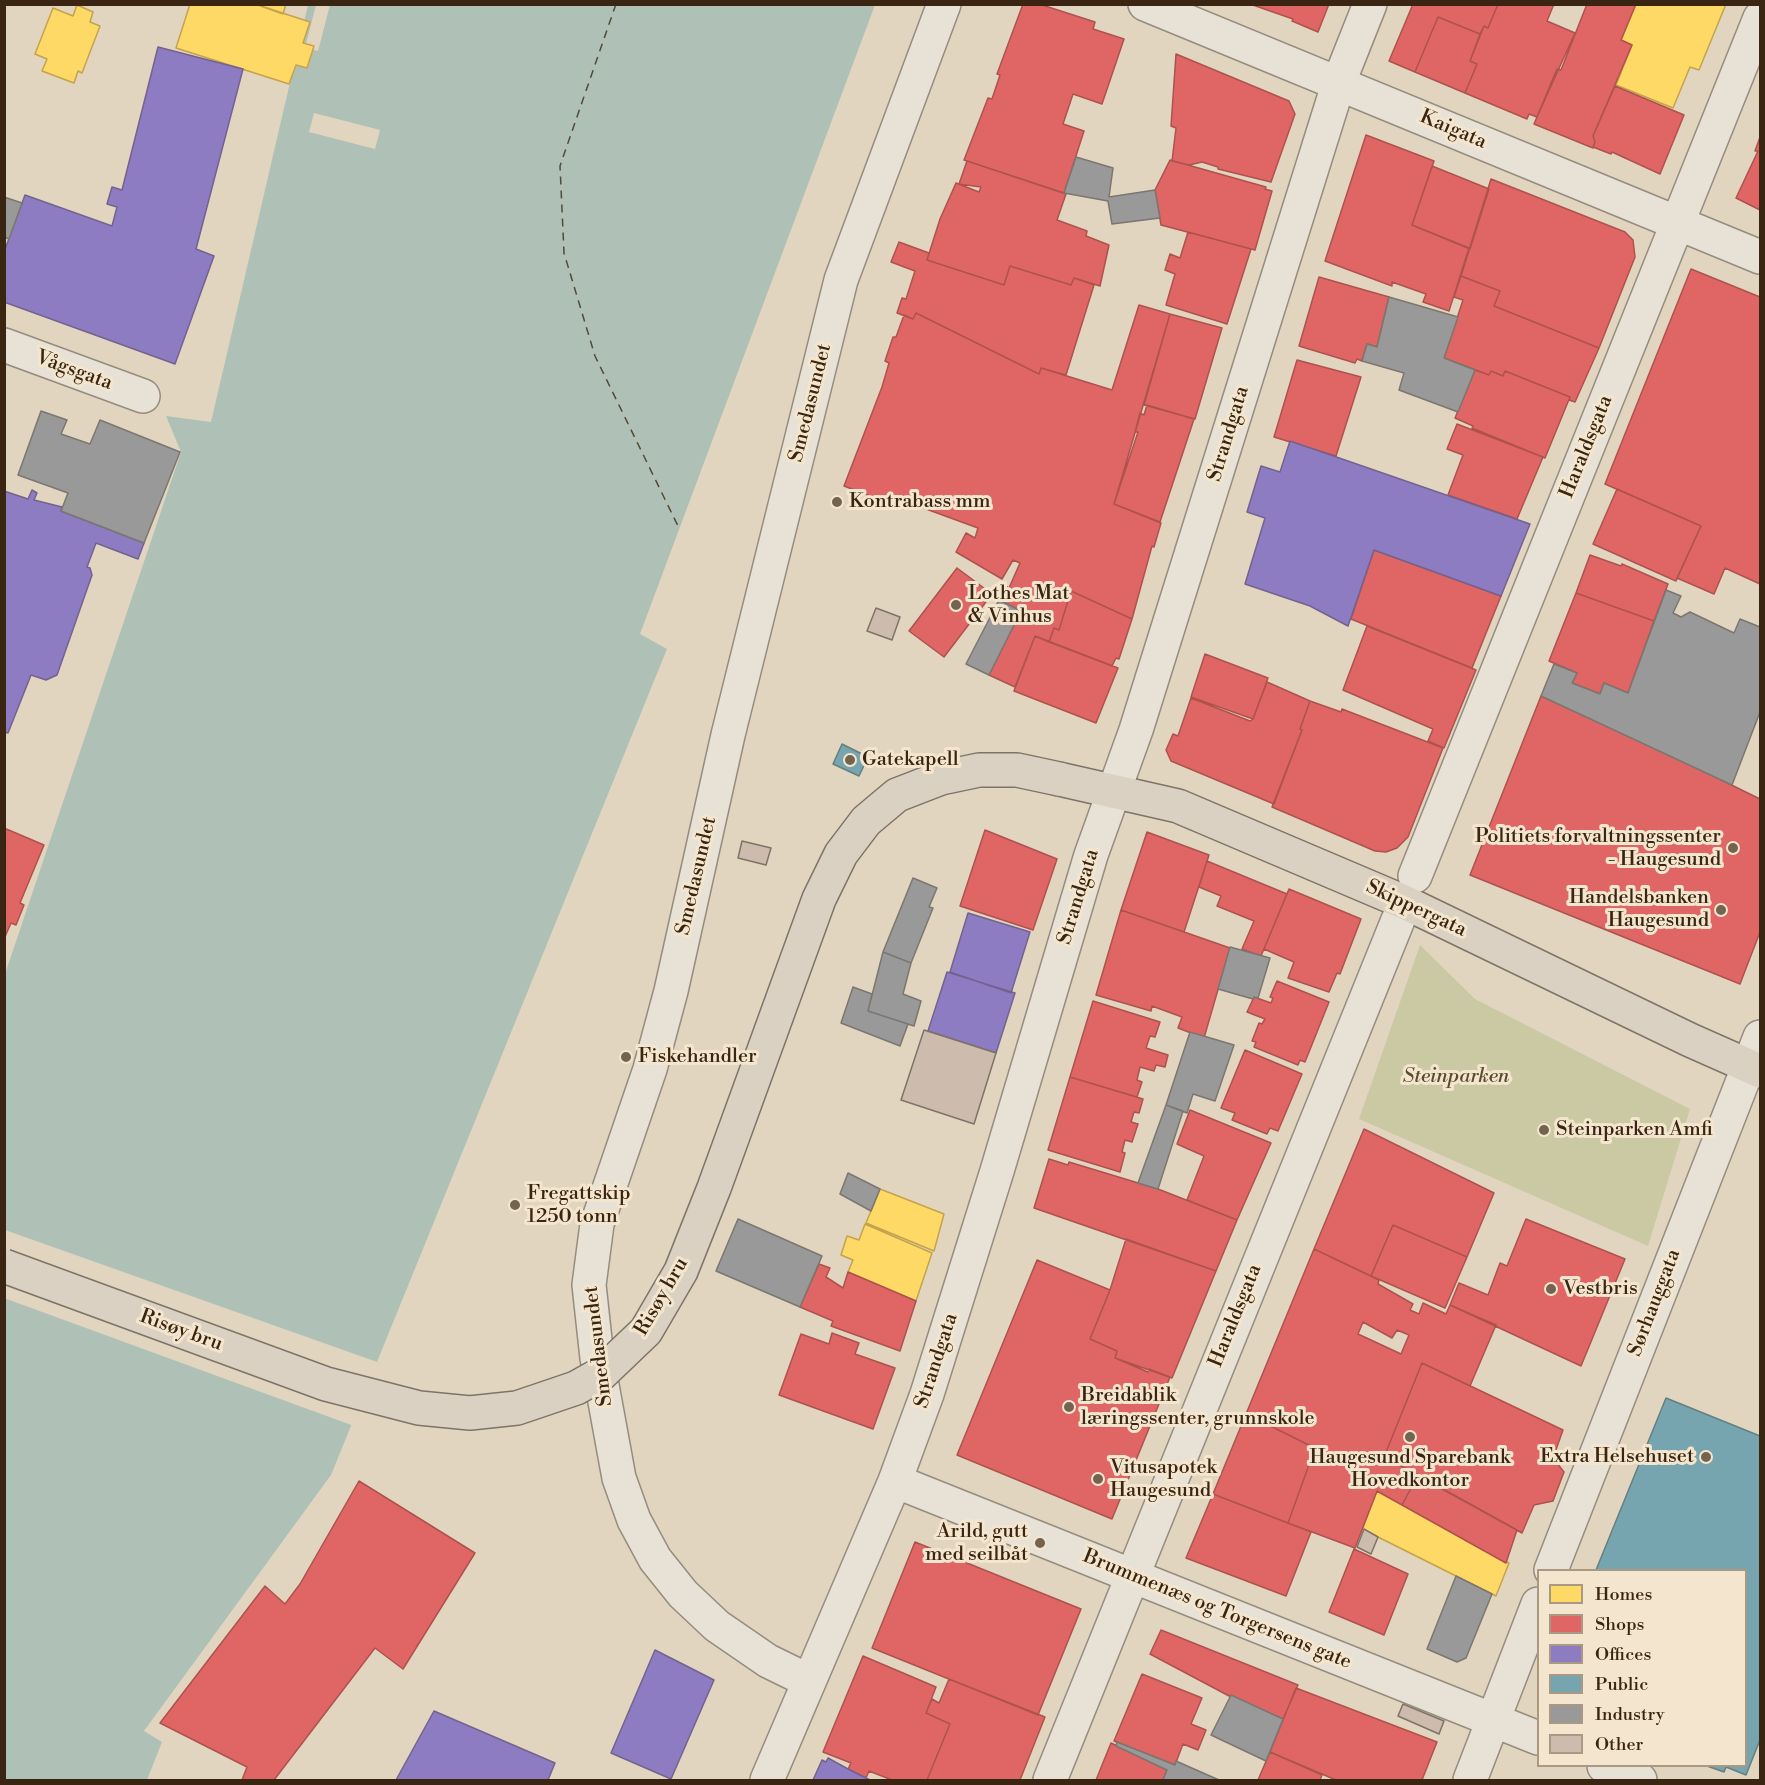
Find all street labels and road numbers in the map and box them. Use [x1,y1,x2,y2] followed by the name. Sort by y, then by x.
[1416,105,1490,155] street label: Kaigata
[785,341,837,465] street label: Smedasundet
[32,346,116,396] street label: Vågsgata
[1203,383,1255,485] street label: Strandgata
[1555,392,1619,502] street label: Haraldsgata
[672,814,722,938] street label: Smedasundet
[1053,846,1105,948] street label: Strandgata
[1362,875,1470,943] street label: Skippergata
[1624,1246,1686,1360] street label: Sørhauggata
[630,1254,694,1340] street label: Risøy bru
[1204,1261,1268,1371] street label: Haraldsgata
[580,1284,618,1408] street label: Smedasundet
[136,1305,226,1357] street label: Risøy bru
[910,1310,964,1412] street label: Strandgata
[1079,1545,1355,1675] street label: Brummenæs og Torgersens gate

